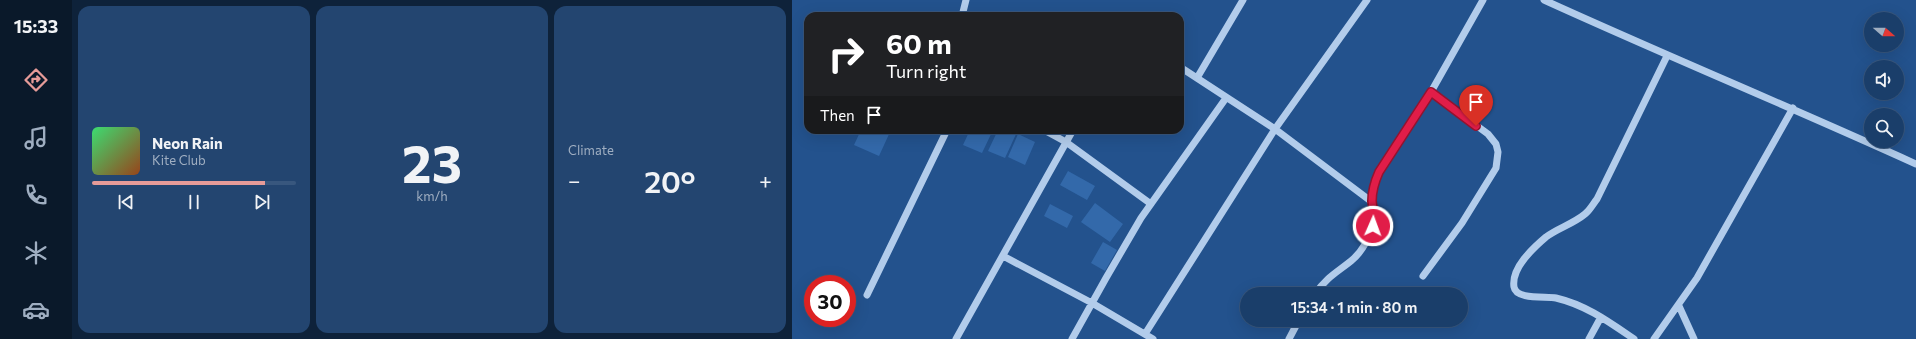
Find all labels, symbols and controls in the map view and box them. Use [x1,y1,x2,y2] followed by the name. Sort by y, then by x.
[1864,12,1904,52] north arrow
[1864,12,1904,148] map controls
[14,15,58,37] text: 15:33
[886,26,952,60] text: 60 m
[820,28,872,80] icon: right
[886,60,966,82] text: Turn right
[1864,60,1904,100] button: sound
[22,66,50,94] icon: directions
[1459,85,1493,126] pin
[1465,91,1487,113] icon: arrive
[863,104,885,126] icon: arrive
[820,106,855,124] text: Then
[1864,108,1904,148] button: search
[22,124,50,152] icon: music
[402,130,462,194] text: 23
[152,134,223,152] text: Neon Rain
[568,142,614,158] text: Climate
[152,152,206,168] text: Kite Club
[644,162,695,199] text: 20°
[568,167,581,194] text: −
[759,167,772,194] text: +
[22,181,50,209] icon: phone
[416,188,448,204] text: km/h
[115,191,137,213] icon: previous
[183,191,205,213] icon: pause
[251,191,273,213] icon: next
[1352,205,1394,247] position arrow
[22,239,50,267] icon: climate
[804,275,856,327] speed limit sign: 30
[22,296,50,324] icon: car
[1291,298,1417,316] text: 15:34 · 1 min · 80 m

